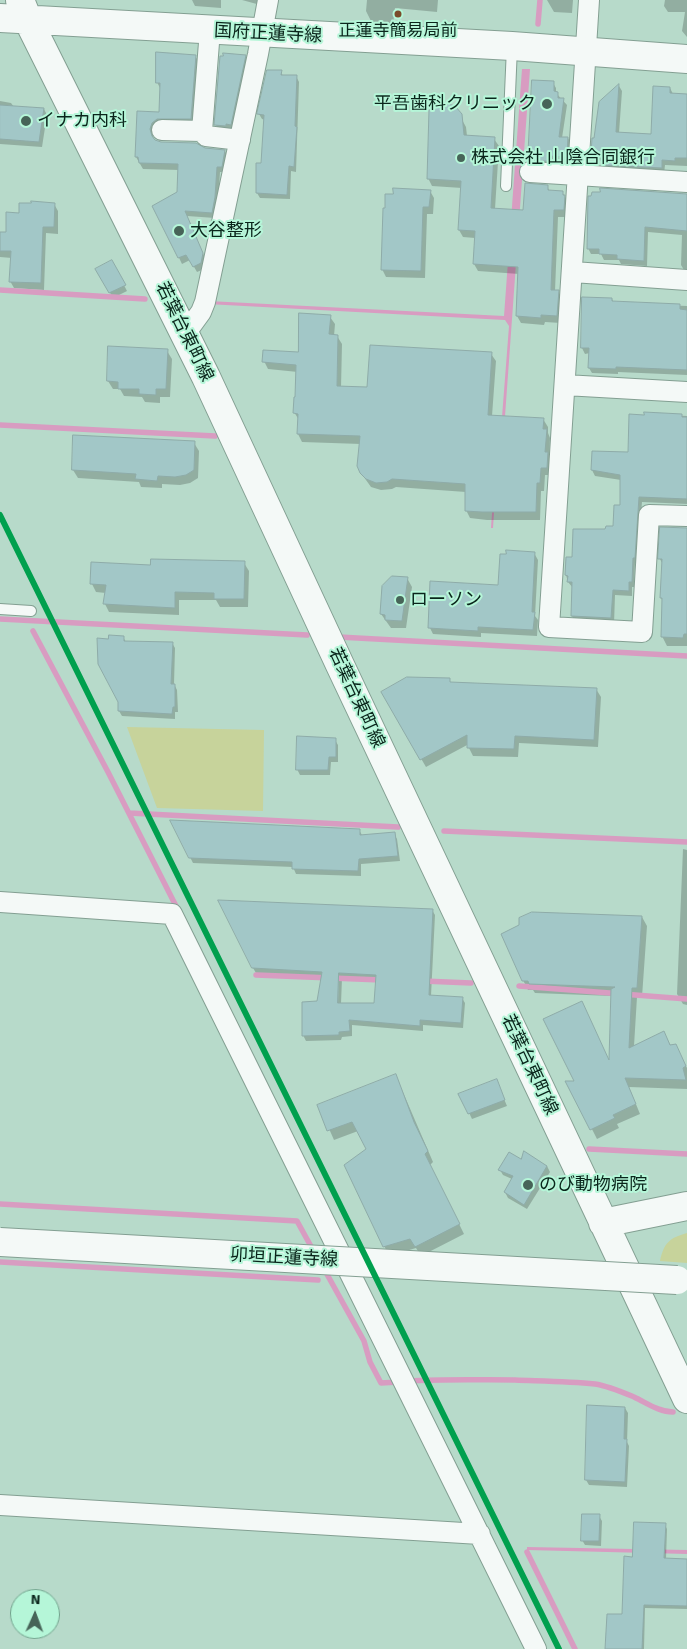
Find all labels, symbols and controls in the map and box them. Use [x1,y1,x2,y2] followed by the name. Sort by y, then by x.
[393,9,403,19] marker: 正蓮寺簡易局前
[214,20,322,48] street label: 国府正蓮寺線
[339,22,457,42] place label: 正蓮寺簡易局前
[374,93,536,115] place label: 平吾歯科クリニック
[540,97,554,111] marker: 平吾歯科クリニック
[37,110,127,132] place label: イナカ内科
[19,114,33,128] marker: イナカ内科
[471,147,655,169] place label: 株式会社 山陰合同銀行
[455,152,467,164] marker: 株式会社 山陰合同銀行
[190,220,262,242] place label: 大谷整形
[172,224,186,238] marker: 大谷整形
[151,279,217,385] street label: 若葉台東町線
[410,589,482,611] place label: ローソン
[394,594,406,606] marker: ローソン
[323,644,389,752] street label: 若葉台東町線
[496,1011,562,1119] street label: 若葉台東町線
[539,1174,647,1196] place label: のび動物病院
[521,1178,535,1192] marker: のび動物病院
[230,1244,338,1272] street label: 卯垣正蓮寺線
[10,1589,60,1639] north arrow
[30,1591,41,1608] text: N

